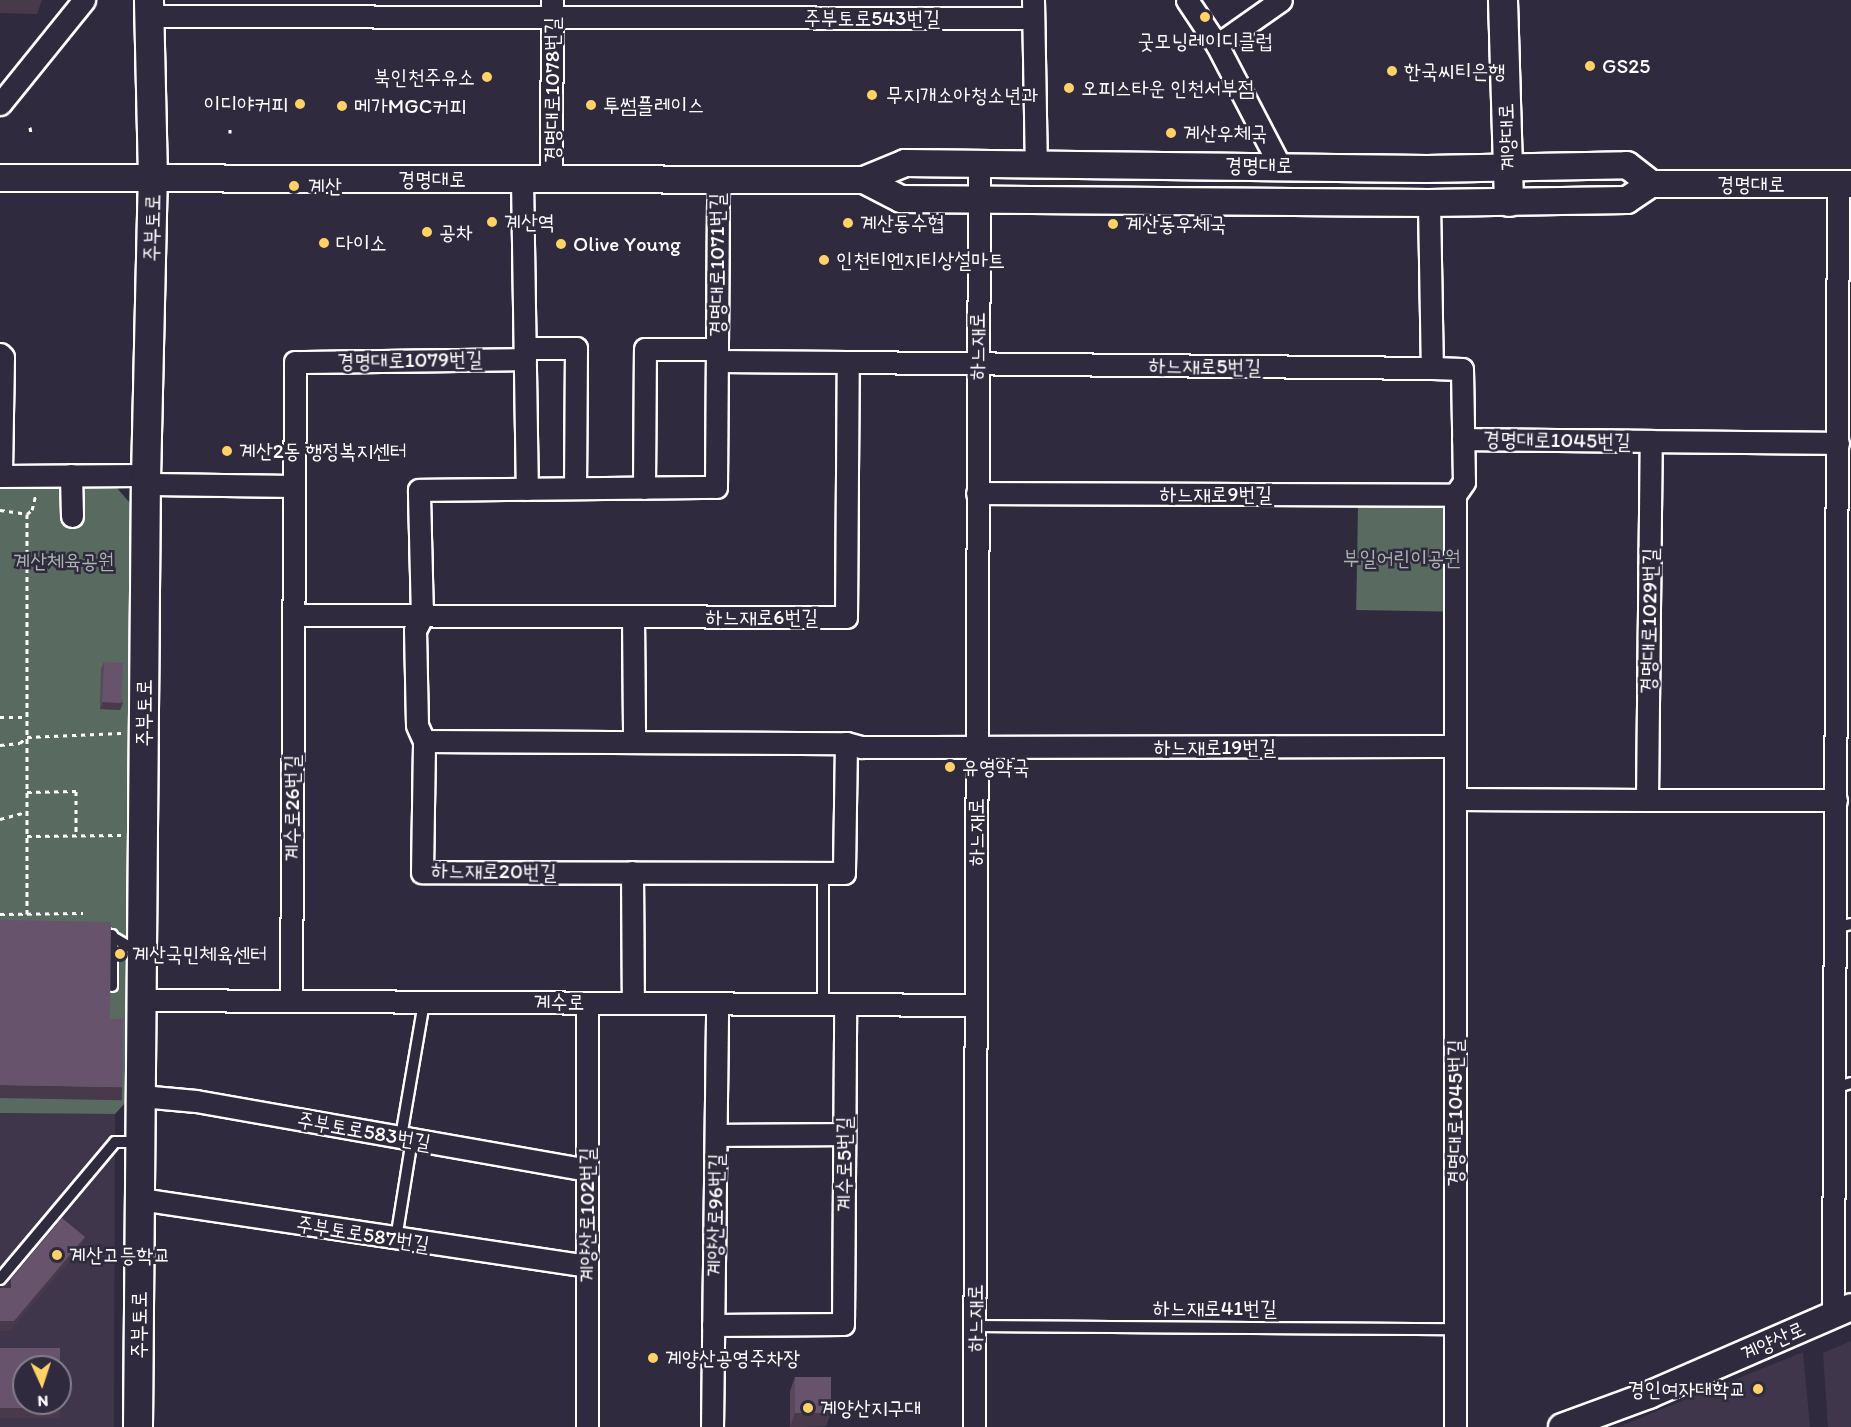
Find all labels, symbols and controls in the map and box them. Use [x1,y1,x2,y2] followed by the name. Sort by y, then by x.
[804,5,940,31] street label: 주부토로543번길
[1196,8,1214,26] marker: 굿모닝레이디클럽
[539,17,565,163] street label: 경명대로1078번길
[1137,28,1273,54] place label: 굿모닝레이디클럽
[1602,53,1650,79] place label: GS25
[1404,58,1505,84] place label: 한국씨티은행
[1583,59,1597,73] marker: GS25
[374,64,475,90] place label: 북인천주유소
[1385,64,1399,78] marker: 한국씨티은행
[480,70,494,84] marker: 북인천주유소
[1081,75,1255,101] place label: 오피스타운 인천서부점
[1062,81,1076,95] marker: 오피스타운 인천서부점
[886,82,1038,108] place label: 무지개소아청소년과
[863,86,881,104] marker: 무지개소아청소년과
[204,91,288,117] place label: 이디야커피
[603,92,704,118] place label: 투썸플레이스
[354,93,466,119] place label: 메가MGC커피
[293,97,307,111] marker: 이디야커피
[584,98,598,112] marker: 투썸플레이스
[335,99,349,113] marker: 메가MGC커피
[1493,103,1521,171] street label: 계양대로
[1183,120,1267,146] place label: 계산우체국
[1164,126,1178,140] marker: 계산우체국
[1225,152,1293,178] street label: 경명대로
[398,166,466,192] street label: 경명대로
[1717,171,1785,197] street label: 경명대로
[308,173,342,199] place label: 계산
[285,177,303,195] marker: 계산
[704,193,730,337] street label: 경명대로1071번길
[139,194,165,262] street label: 주부토로
[504,209,555,235] place label: 계산역
[860,210,944,236] place label: 계산동수협
[1125,211,1226,237] place label: 계산동우체국
[485,215,499,229] marker: 계산역
[841,216,855,230] marker: 계산동수협
[1106,217,1120,231] marker: 계산동우체국
[439,219,473,245] place label: 공차
[420,225,434,239] marker: 공차
[336,230,387,256] place label: 다이소
[573,231,679,257] place label: Olive Young
[317,236,331,250] marker: 다이소
[554,237,568,251] marker: Olive Young
[836,247,1005,273] place label: 인천티엔지티상설마트
[817,253,831,267] marker: 인천티엔지티상설마트
[964,312,990,380] street label: 하느재로
[337,346,483,374] street label: 경명대로1079번길
[1149,352,1261,380] street label: 하느재로5번길
[1483,426,1631,454] street label: 경명대로1045번길
[239,438,407,464] place label: 계산2동 행정복지센터
[220,444,234,458] marker: 계산2동 행정복지센터
[1160,481,1272,507] street label: 하느재로9번길
[1343,545,1461,571] park label: 부일어린이공원
[13,548,115,574] park label: 계산체육공원
[1635,548,1663,694] street label: 경명대로1029번길
[706,604,818,630] street label: 하느재로6번길
[131,679,157,747] street label: 주부토로
[1154,734,1276,760] street label: 하느재로19번길
[962,754,1030,780] place label: 유영약국
[279,755,305,861] street label: 계수로26번길
[943,760,957,774] marker: 유영약국
[963,798,989,866] street label: 하느재로
[431,857,557,885] street label: 하느재로20번길
[132,941,267,967] place label: 계산국민체육센터
[113,947,127,961] marker: 계산국민체육센터
[534,989,584,1015] street label: 계수로
[1442,1039,1468,1187] street label: 경명대로1045번길
[295,1107,433,1155] street label: 주부토로583번길
[831,1116,857,1212] street label: 계수로5번길
[574,1147,600,1283] street label: 계양산로102번길
[701,1153,729,1277] street label: 계양산로96번길
[295,1211,431,1257] street label: 주부토로587번길
[69,1242,170,1268] place label: 계산고등학교
[50,1248,64,1262] marker: 계산고등학교
[962,1284,988,1352] street label: 하느재로
[126,1291,152,1359] street label: 주부토로
[1153,1295,1277,1321] street label: 하느재로41번길
[1737,1316,1809,1366] street label: 계양산로
[665,1345,800,1371] place label: 계양산공영주차장
[646,1351,660,1365] marker: 계양산공영주차장
[12,1355,72,1415] north arrow
[1628,1376,1746,1402] place label: 경인여자대학교
[1751,1382,1765,1396] marker: 경인여자대학교
[37,1392,49,1411] text: N
[820,1395,921,1421] place label: 계양산지구대
[801,1401,815,1415] marker: 계양산지구대

